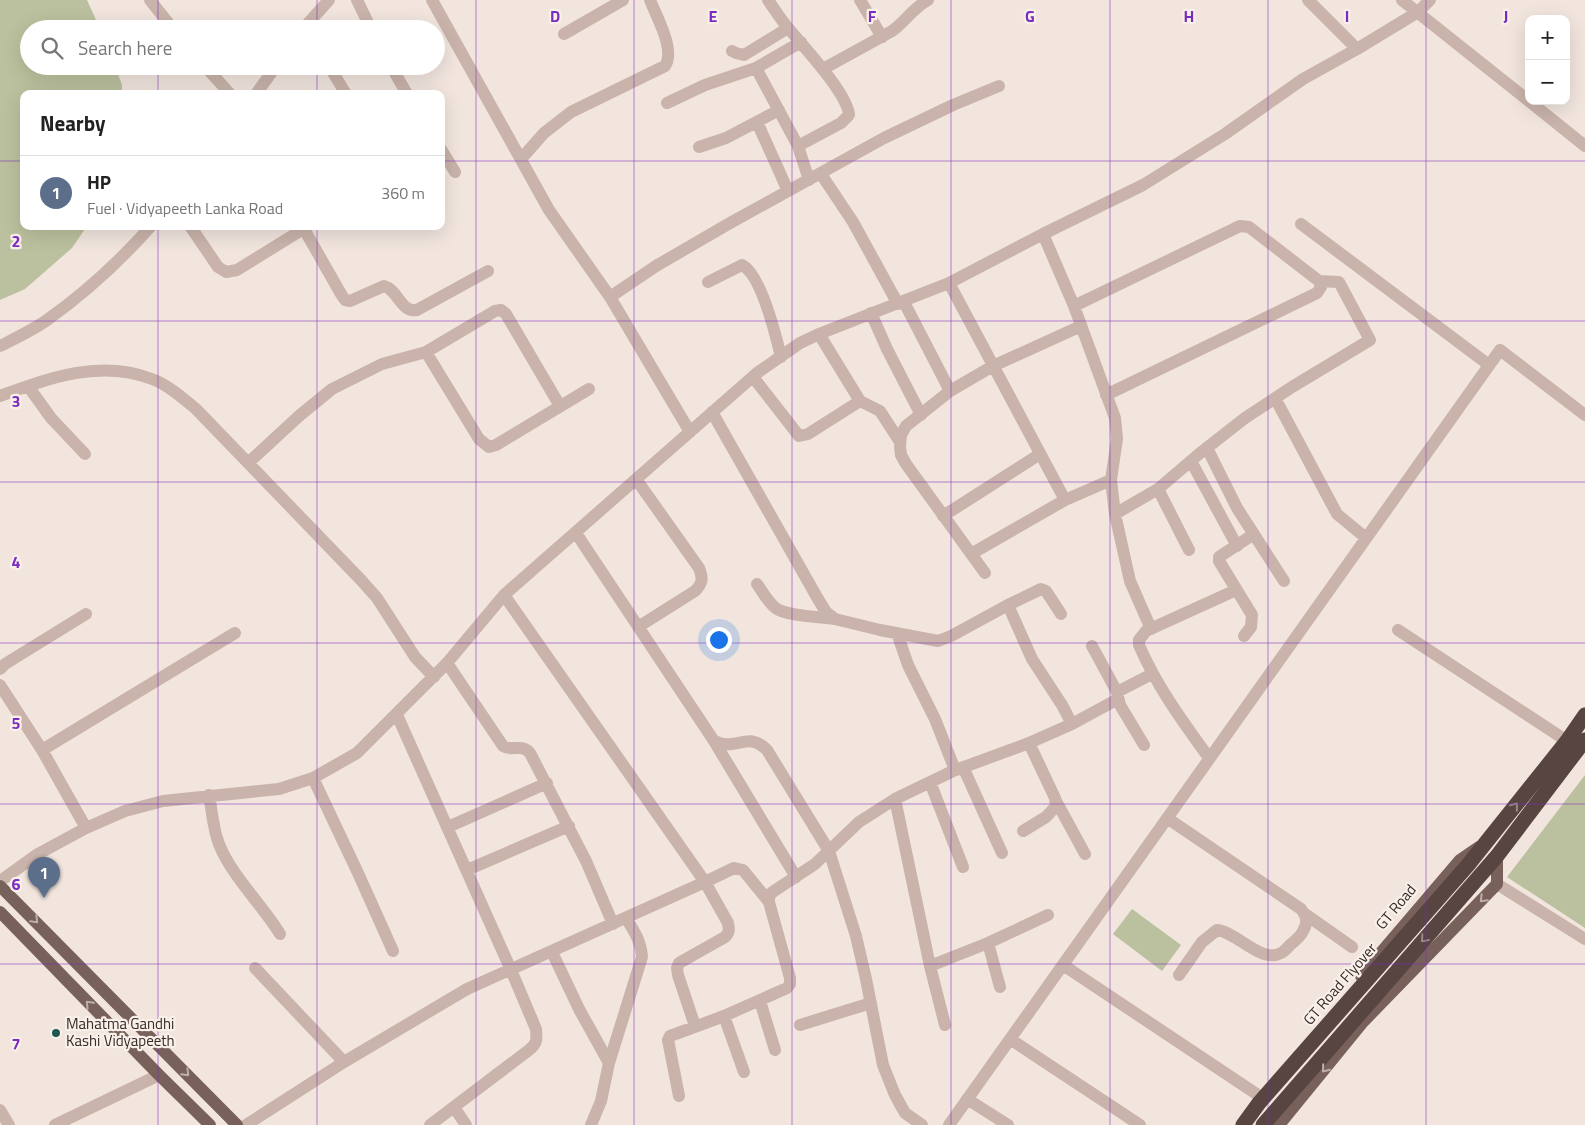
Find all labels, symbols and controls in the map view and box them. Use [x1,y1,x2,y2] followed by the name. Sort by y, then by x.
[550,4,560,28] text: D
[709,4,718,28] text: E
[868,4,877,28] text: F
[1025,4,1035,28] text: G
[1184,4,1194,28] text: H
[1345,4,1349,28] text: I
[1504,4,1508,28] text: J
[1525,15,1570,105] map controls
[1525,15,1570,60] button: +
[20,20,445,75] search box
[78,33,172,62] text: Search here
[38,34,66,62] icon: search
[1525,60,1570,105] button: −
[40,107,105,139] text: Nearby
[87,167,111,196] text: HP
[52,181,60,205] text: 1
[381,181,425,205] text: 360 m
[87,196,283,220] text: Fuel · Vidyapeeth Lanka Road
[12,229,20,253] text: 2
[12,389,20,413] text: 3
[12,550,21,574] text: 4
[706,627,732,653] your location
[12,711,21,735] text: 5
[1509,802,1518,811] one-way arrow
[28,857,60,898] pin: 1
[12,872,21,896] text: 6
[1370,879,1421,934] street label: GT Road
[1479,893,1488,902] one-way arrow
[29,914,38,923] one-way arrow
[1421,933,1430,942] one-way arrow
[1297,938,1382,1030] street label: GT Road Flyover
[86,1000,95,1009] one-way arrow
[66,1012,175,1052] place label: Mahatma Gandhi Kashi Vidyapeeth
[50,1027,62,1039] marker: Mahatma Gandhi Kashi Vidyapeeth
[12,1032,20,1056] text: 7
[1322,1063,1330,1072] one-way arrow
[180,1067,189,1076] one-way arrow

